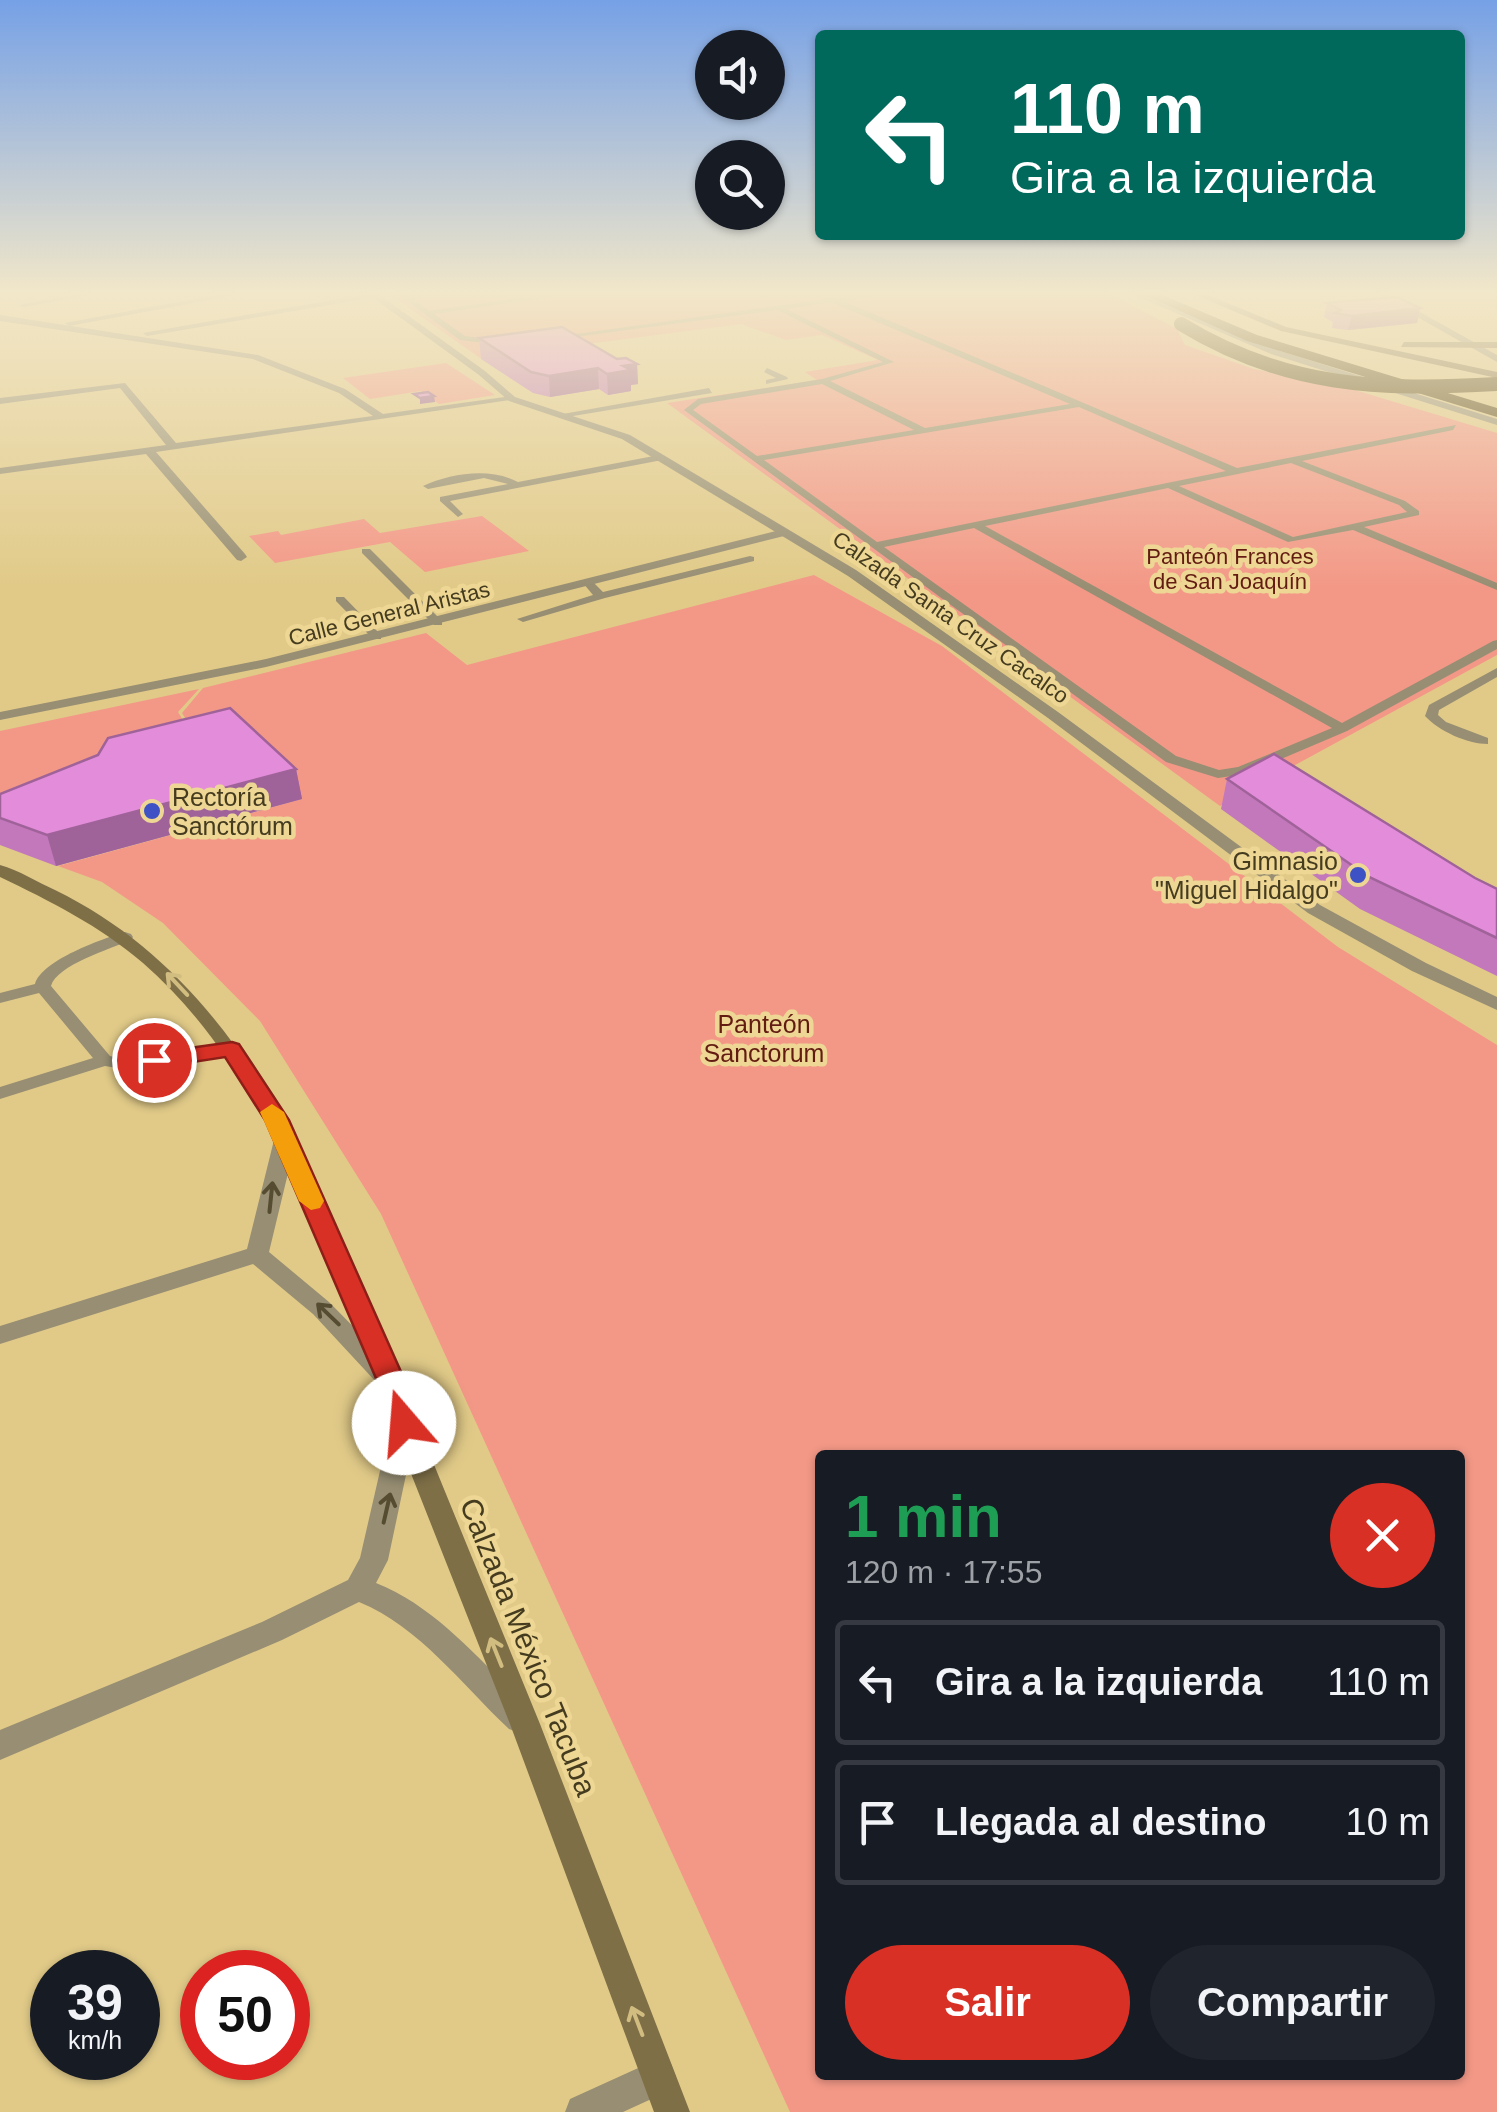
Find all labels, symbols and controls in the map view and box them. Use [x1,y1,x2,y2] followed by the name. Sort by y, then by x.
[695,30,785,230] map controls
[695,30,785,120] button: sound
[845,70,975,200] icon: left
[1010,70,1205,148] text: 110 m
[695,140,785,230] button: search
[1010,152,1375,203] text: Gira a la izquierda
[828,526,1074,709] street label: Calzada Santa Cruz Cacalco
[1146,544,1314,594] park label: Panteón Frances de San Joaquín
[286,576,492,651] street label: Calle General Aristas
[172,783,293,840] place label: Rectoría Sanctórum
[141,800,163,822] marker: Rectoría Sanctórum
[1155,847,1338,904] place label: Gimnasio "Miguel Hidalgo"
[1347,864,1369,886] marker: Gimnasio "Miguel Hidalgo"
[166,972,189,997] one-way arrow
[704,1010,824,1067] park label: Panteón Sanctorum
[112,1018,197,1103] pin
[127,1033,182,1088] icon: arrive
[262,1182,281,1214] one-way arrow
[316,1303,340,1327] one-way arrow
[352,1371,456,1475] position arrow
[845,1483,1002,1550] text: 1 min
[1330,1483,1435,1588] button: close
[379,1493,397,1525] one-way arrow
[454,1493,603,1801] street label: Calzada México Tacuba
[845,1554,1042,1590] text: 120 m · 17:55
[486,1637,504,1668] one-way arrow
[850,1655,905,1710] icon: left
[935,1661,1262,1703] text: Gira a la izquierda
[1327,1661,1430,1703] text: 110 m
[850,1795,905,1850] icon: arrive
[935,1801,1267,1843] text: Llegada al destino
[1346,1801,1430,1843] text: 10 m
[845,1945,1130,2060] button: Salir
[1150,1945,1435,2060] button: Compartir
[180,1950,310,2080] speed limit sign: 50
[67,1975,123,2031] text: 39
[627,2006,645,2037] one-way arrow
[68,2026,122,2054] text: km/h

